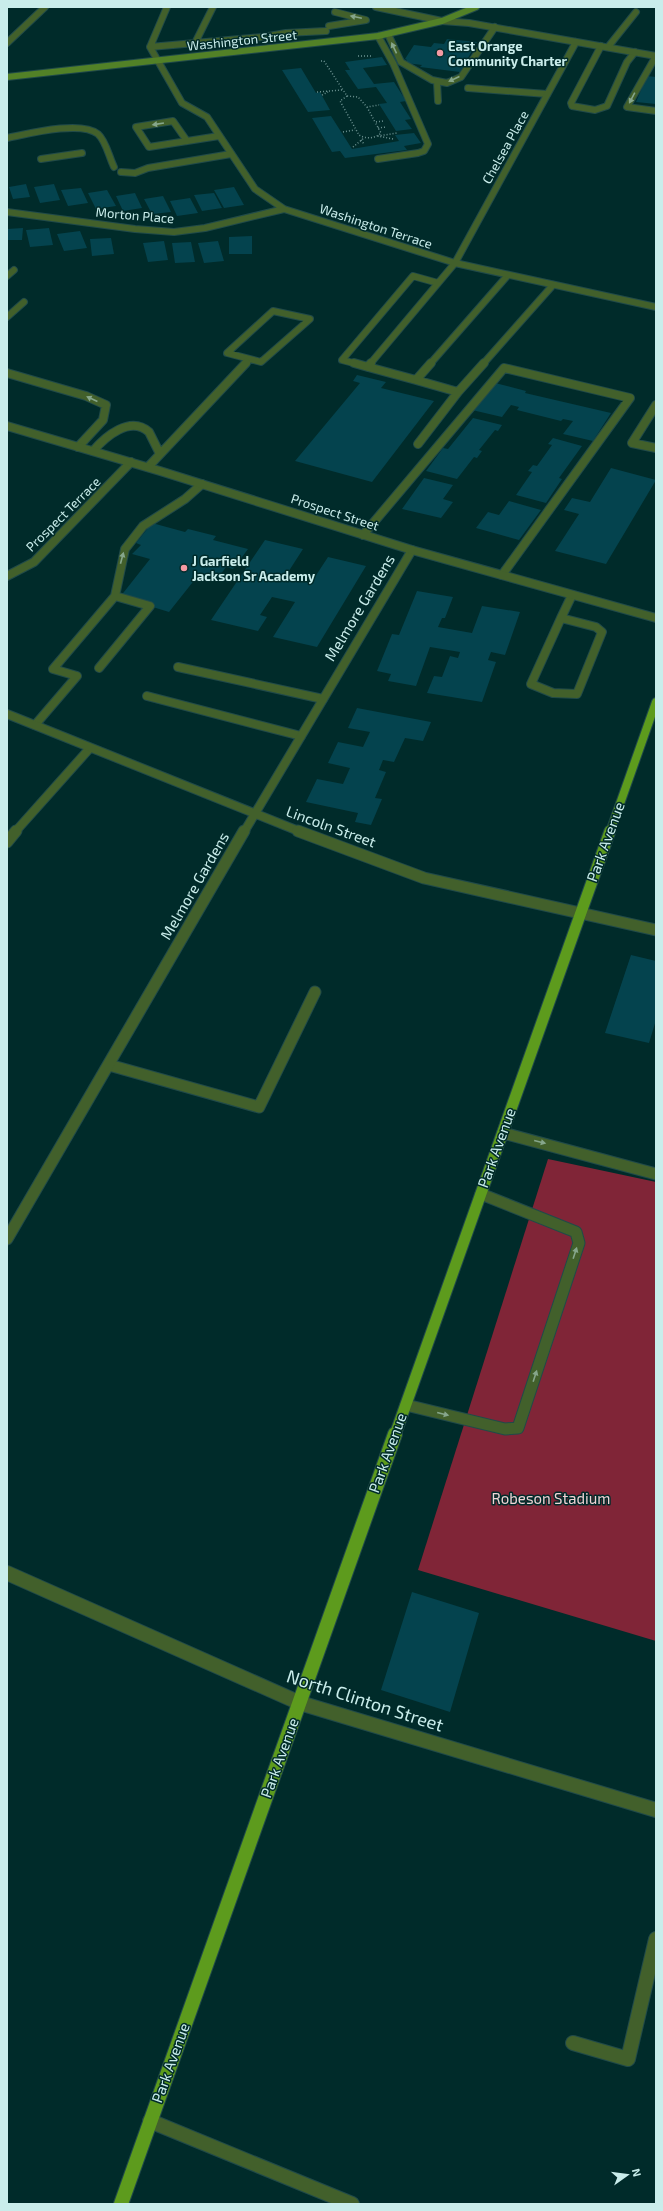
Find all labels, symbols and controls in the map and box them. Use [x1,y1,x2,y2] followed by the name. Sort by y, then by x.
[350,13,362,19] one-way arrow
[186,26,298,54] street label: Washington Street
[448,38,568,69] place label: East Orange Community Charter
[391,43,397,54] one-way arrow
[435,48,445,58] marker: East Orange Community Charter
[448,77,460,83] one-way arrow
[629,92,635,104] one-way arrow
[478,108,532,186] street label: Chelsea Place
[152,121,164,127] one-way arrow
[317,200,435,252] street label: Washington Terrace
[95,204,175,226] street label: Morton Place
[87,396,98,402] one-way arrow
[22,473,104,555] street label: Prospect Terrace
[289,490,381,534] street label: Prospect Street
[120,551,126,564] one-way arrow
[320,551,398,664] street label: Melmore Gardens
[192,553,316,584] place label: J Garfield Jackson Sr Academy
[179,563,189,573] marker: J Garfield Jackson Sr Academy
[582,799,628,884] street label: Park Avenue
[284,802,379,851] street label: Lincoln Street
[156,829,232,942] street label: Melmore Gardens
[473,1105,519,1190] street label: Park Avenue
[534,1140,547,1146] one-way arrow
[573,1247,579,1259] one-way arrow
[532,1370,538,1382] one-way arrow
[364,1410,410,1495] street label: Park Avenue
[438,1411,450,1417] one-way arrow
[492,1489,610,1507] park label: Robeson Stadium
[284,1664,447,1736] street label: North Clinton Street
[256,1715,302,1800] street label: Park Avenue
[147,2020,193,2105] street label: Park Avenue
[607,2155,647,2195] north arrow
[630,2167,644,2178] text: N

